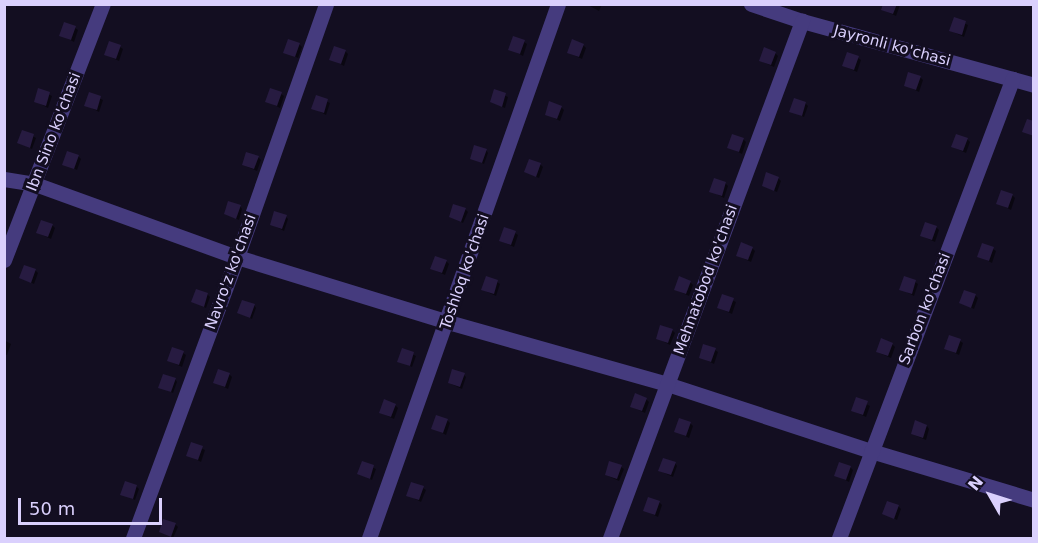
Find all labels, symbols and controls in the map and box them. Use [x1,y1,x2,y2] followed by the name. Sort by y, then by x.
[831,22,953,70] street label: Jayronli ko'chasi
[23,70,85,194] street label: Ibn Sino ko'chasi
[670,202,742,358] street label: Mehnatobod ko'chasi
[202,212,260,332] street label: Navro'z ko'chasi
[437,212,493,332] street label: Toshloq ko'chasi
[895,251,955,367] street label: Sarbon ko'chasi
[960,465,1020,525] north arrow
[964,472,987,495] text: N
[21,486,165,524] scale bar
[29,498,75,519] text: 50 m

